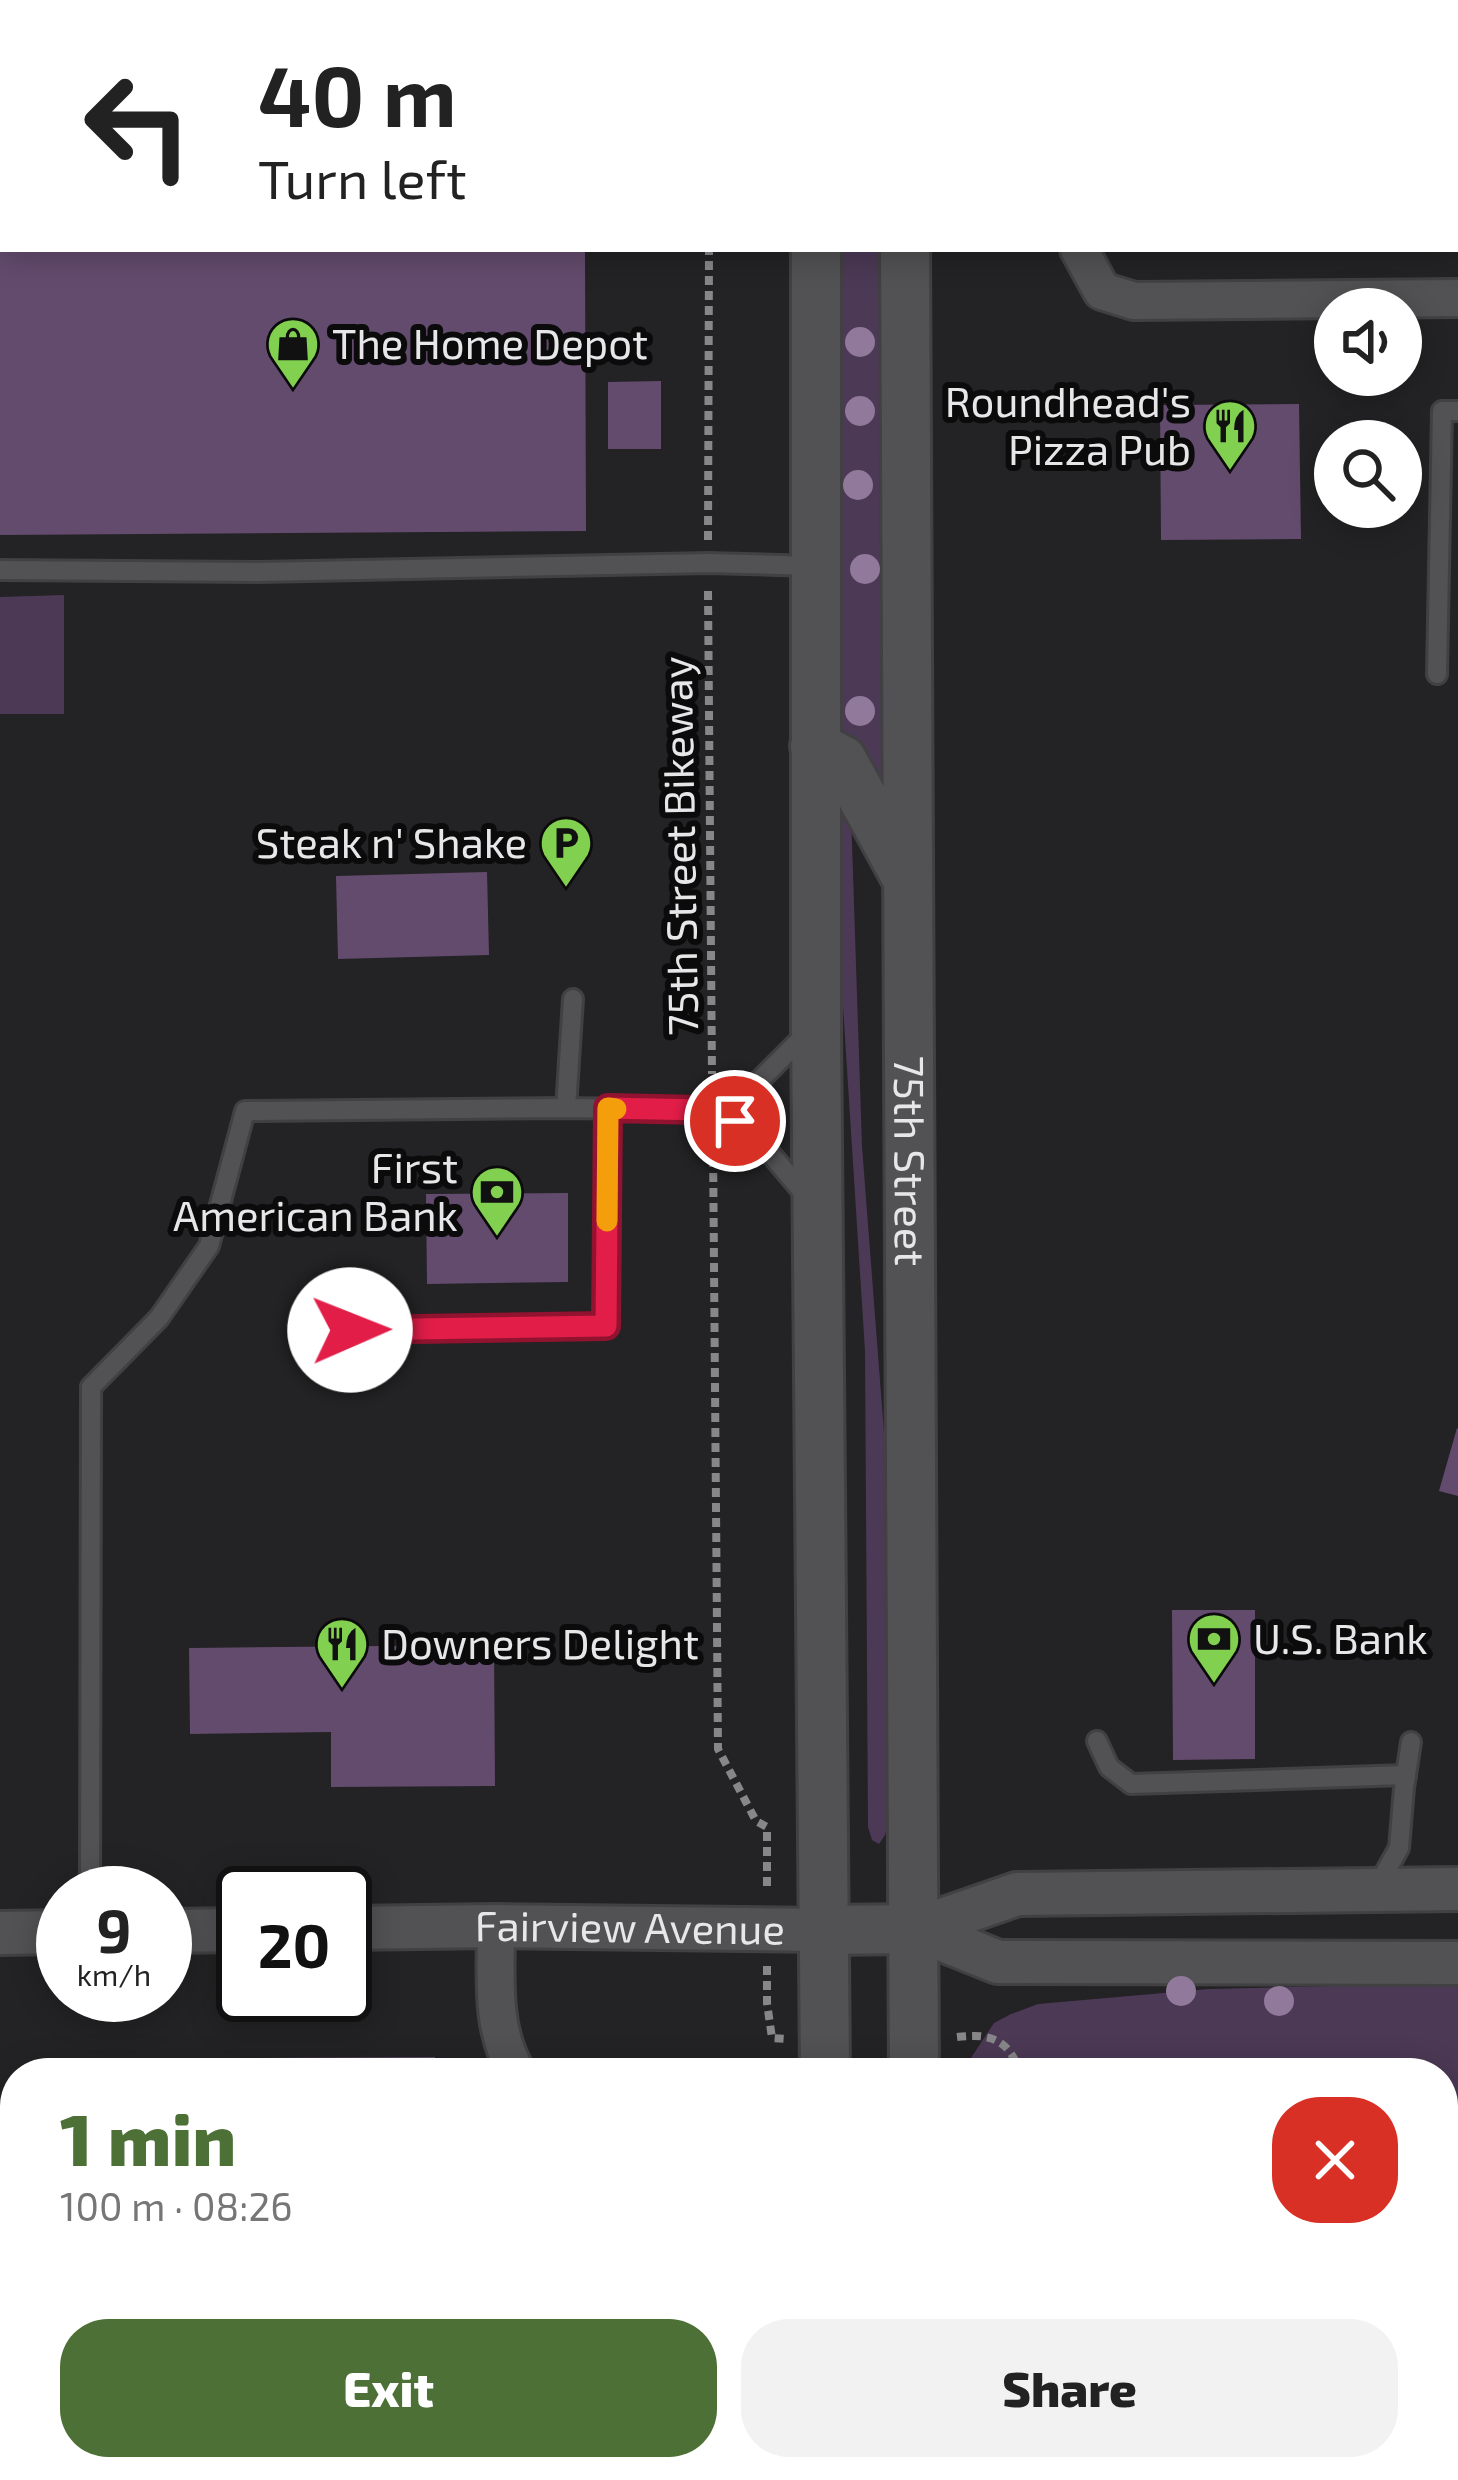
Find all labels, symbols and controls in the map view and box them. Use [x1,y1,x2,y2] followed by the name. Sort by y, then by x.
[258,43,457,144] text: 40 m
[60,48,216,204] icon: left
[258,145,467,210] text: Turn left
[1314,288,1422,528] map controls
[1314,288,1422,396] button: sound
[265,316,321,390] shop icon: The Home Depot
[332,317,648,367] place label: The Home Depot
[945,375,1191,473] place label: Roundhead's Pizza Pub
[1202,398,1258,472] restaurant icon: Roundhead's Pizza Pub
[1314,420,1422,528] button: search
[650,656,706,1036] street label: 75th Street Bikeway
[538,815,594,889] parking icon: Steak n' Shake
[256,816,527,866] place label: Steak n' Shake
[886,1056,937,1266] street label: 75th Street
[684,1070,786,1172] pin
[702,1088,768,1154] icon: arrive
[173,1141,458,1239] place label: First American Bank
[469,1164,525,1238] bank icon: First American Bank
[287,1267,413,1393] position arrow
[1186,1611,1242,1685] bank icon: U.S. Bank
[1253,1612,1428,1662] place label: U.S. Bank
[314,1616,370,1690] restaurant icon: Downers Delight
[381,1617,699,1667] place label: Downers Delight
[216,1866,372,2022] speed limit sign: 20
[96,1893,132,1965] text: 9
[475,1899,785,1953] street label: Fairview Avenue
[77,1956,151,1992] text: km/h
[60,2094,236,2180] text: 1 min
[1272,2097,1398,2223] button: close
[60,2182,293,2229] text: 100 m · 08:26
[60,2319,717,2457] button: Exit
[741,2319,1398,2457] button: Share

